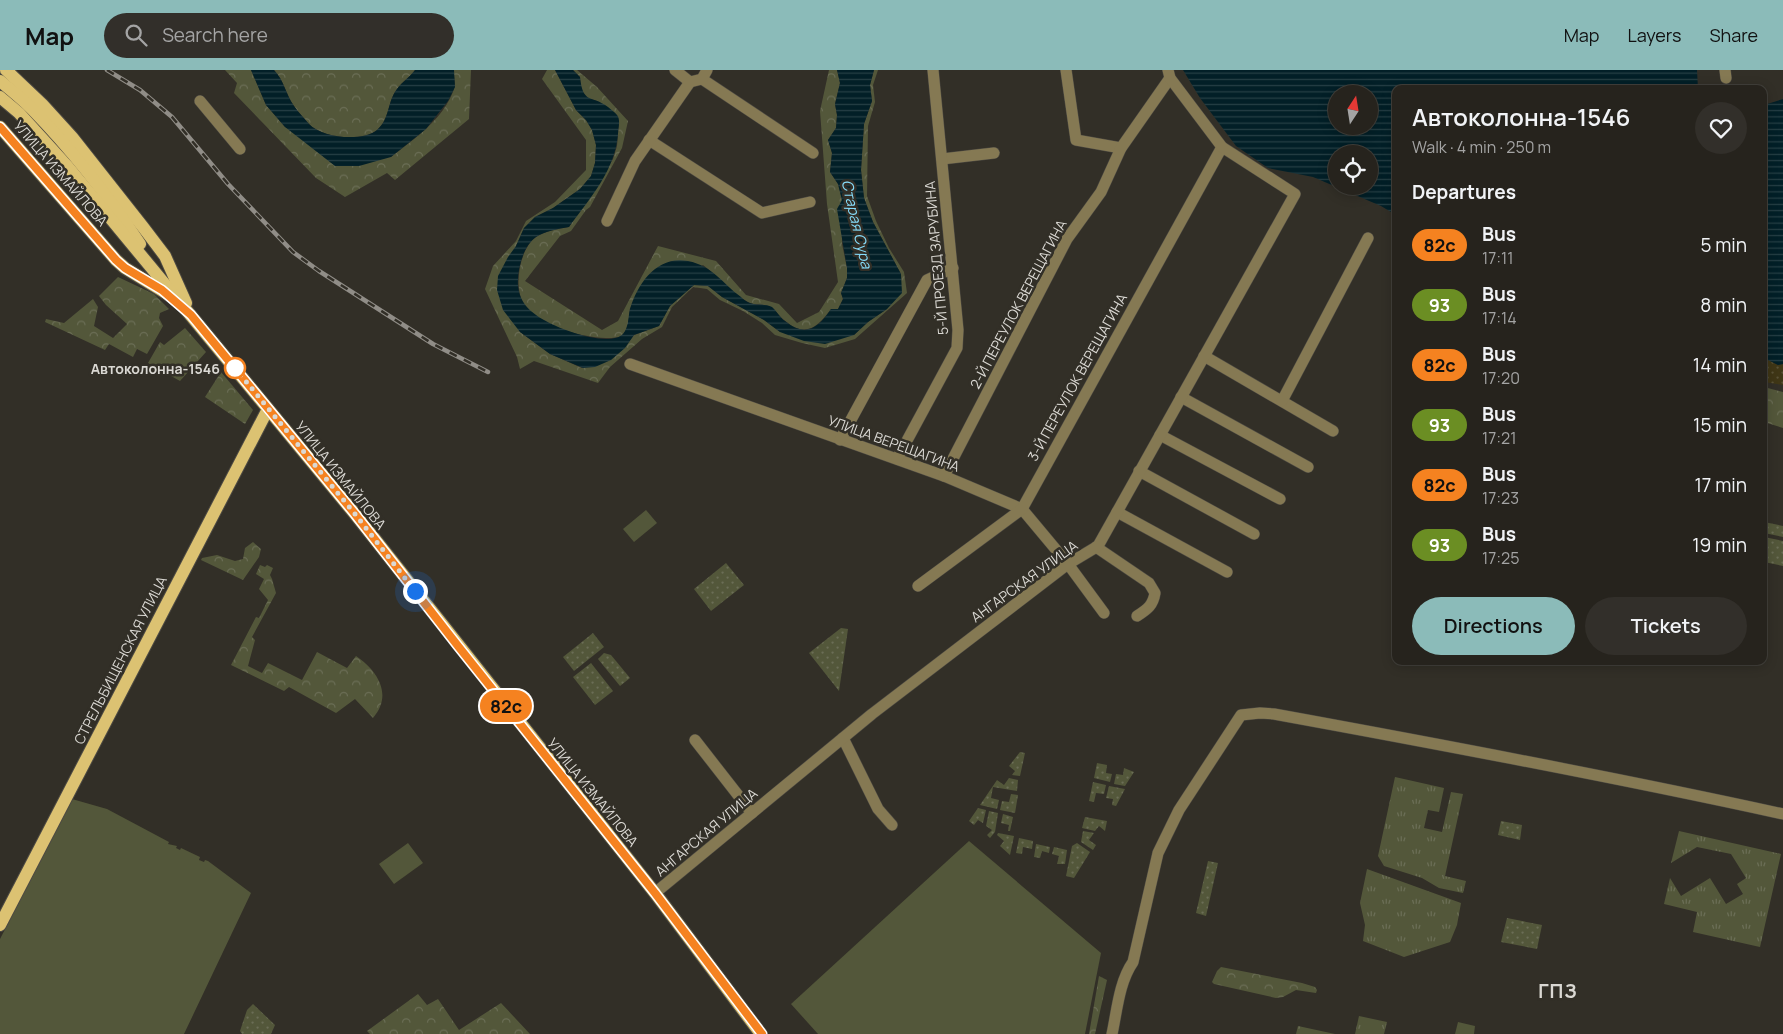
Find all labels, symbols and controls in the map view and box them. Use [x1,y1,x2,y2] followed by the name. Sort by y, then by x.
[104,13,454,58] search box
[25,19,74,52] text: Map
[122,21,150,49] icon: search
[162,22,268,48] text: Search here
[1564,23,1599,47] text: Map
[1627,23,1681,47] text: Layers
[1709,23,1758,47] text: Share
[1328,85,1378,135] north arrow
[1328,85,1378,195] map controls
[1412,100,1631,133] text: Автоколонна-1546
[1695,102,1747,154] button: heart
[10,116,112,230] street label: УЛИЦА ИЗМАЙЛОВА
[1412,136,1551,158] text: Walk · 4 min · 250 m
[1328,145,1378,195] button: locate
[837,177,878,271] water label: Старая Сура
[1412,179,1516,205] text: Departures
[920,180,952,336] street label: 5-Й ПРОЕЗД ЗАРУБИНА
[965,216,1071,392] street label: 2-Й ПЕРЕУЛОК ВЕРЕЩАГИНА
[1482,221,1516,247] text: Bus
[1700,232,1747,258] text: 5 min
[1423,233,1456,257] text: 82с
[1482,247,1514,269] text: 17:11
[1482,281,1516,307] text: Bus
[1023,290,1131,464] street label: 3-Й ПЕРЕУЛОК ВЕРЕЩАГИНА
[1700,292,1747,318] text: 8 min
[1429,293,1450,317] text: 93
[1482,307,1517,329] text: 17:14
[1482,341,1516,367] text: Bus
[1693,352,1747,378] text: 14 min
[1423,353,1456,377] text: 82с
[224,357,246,379] marker: Автоколонна-1546
[91,359,220,378] place label: Автоколонна-1546
[1482,367,1520,389] text: 17:20
[1482,401,1516,427] text: Bus
[825,410,963,476] street label: УЛИЦА ВЕРЕЩАГИНА
[1693,412,1747,438] text: 15 min
[1429,413,1450,437] text: 93
[291,417,391,533] street label: УЛИЦА ИЗМАЙЛОВА
[1482,427,1516,449] text: 17:21
[1482,461,1516,487] text: Bus
[1694,472,1747,498] text: 17 min
[1423,473,1456,497] text: 82с
[1482,487,1519,509] text: 17:23
[1482,521,1516,547] text: Bus
[1692,532,1747,558] text: 19 min
[1429,533,1450,557] text: 93
[967,536,1081,626] street label: АНГАРСКАЯ УЛИЦА
[1482,547,1519,569] text: 17:25
[69,572,171,747] street label: СТРЕЛЬБИЩЕНСКАЯ УЛИЦА
[403,579,428,604] your location
[1412,597,1575,655] button: Directions
[1585,597,1747,655] button: Tickets
[477,690,535,722] line badge: 82с
[490,694,522,718] text: 82с
[543,734,643,850] street label: УЛИЦА ИЗМАЙЛОВА
[651,784,761,880] street label: АНГАРСКАЯ УЛИЦА
[1538,978,1578,1004] district label: ГПЗ

